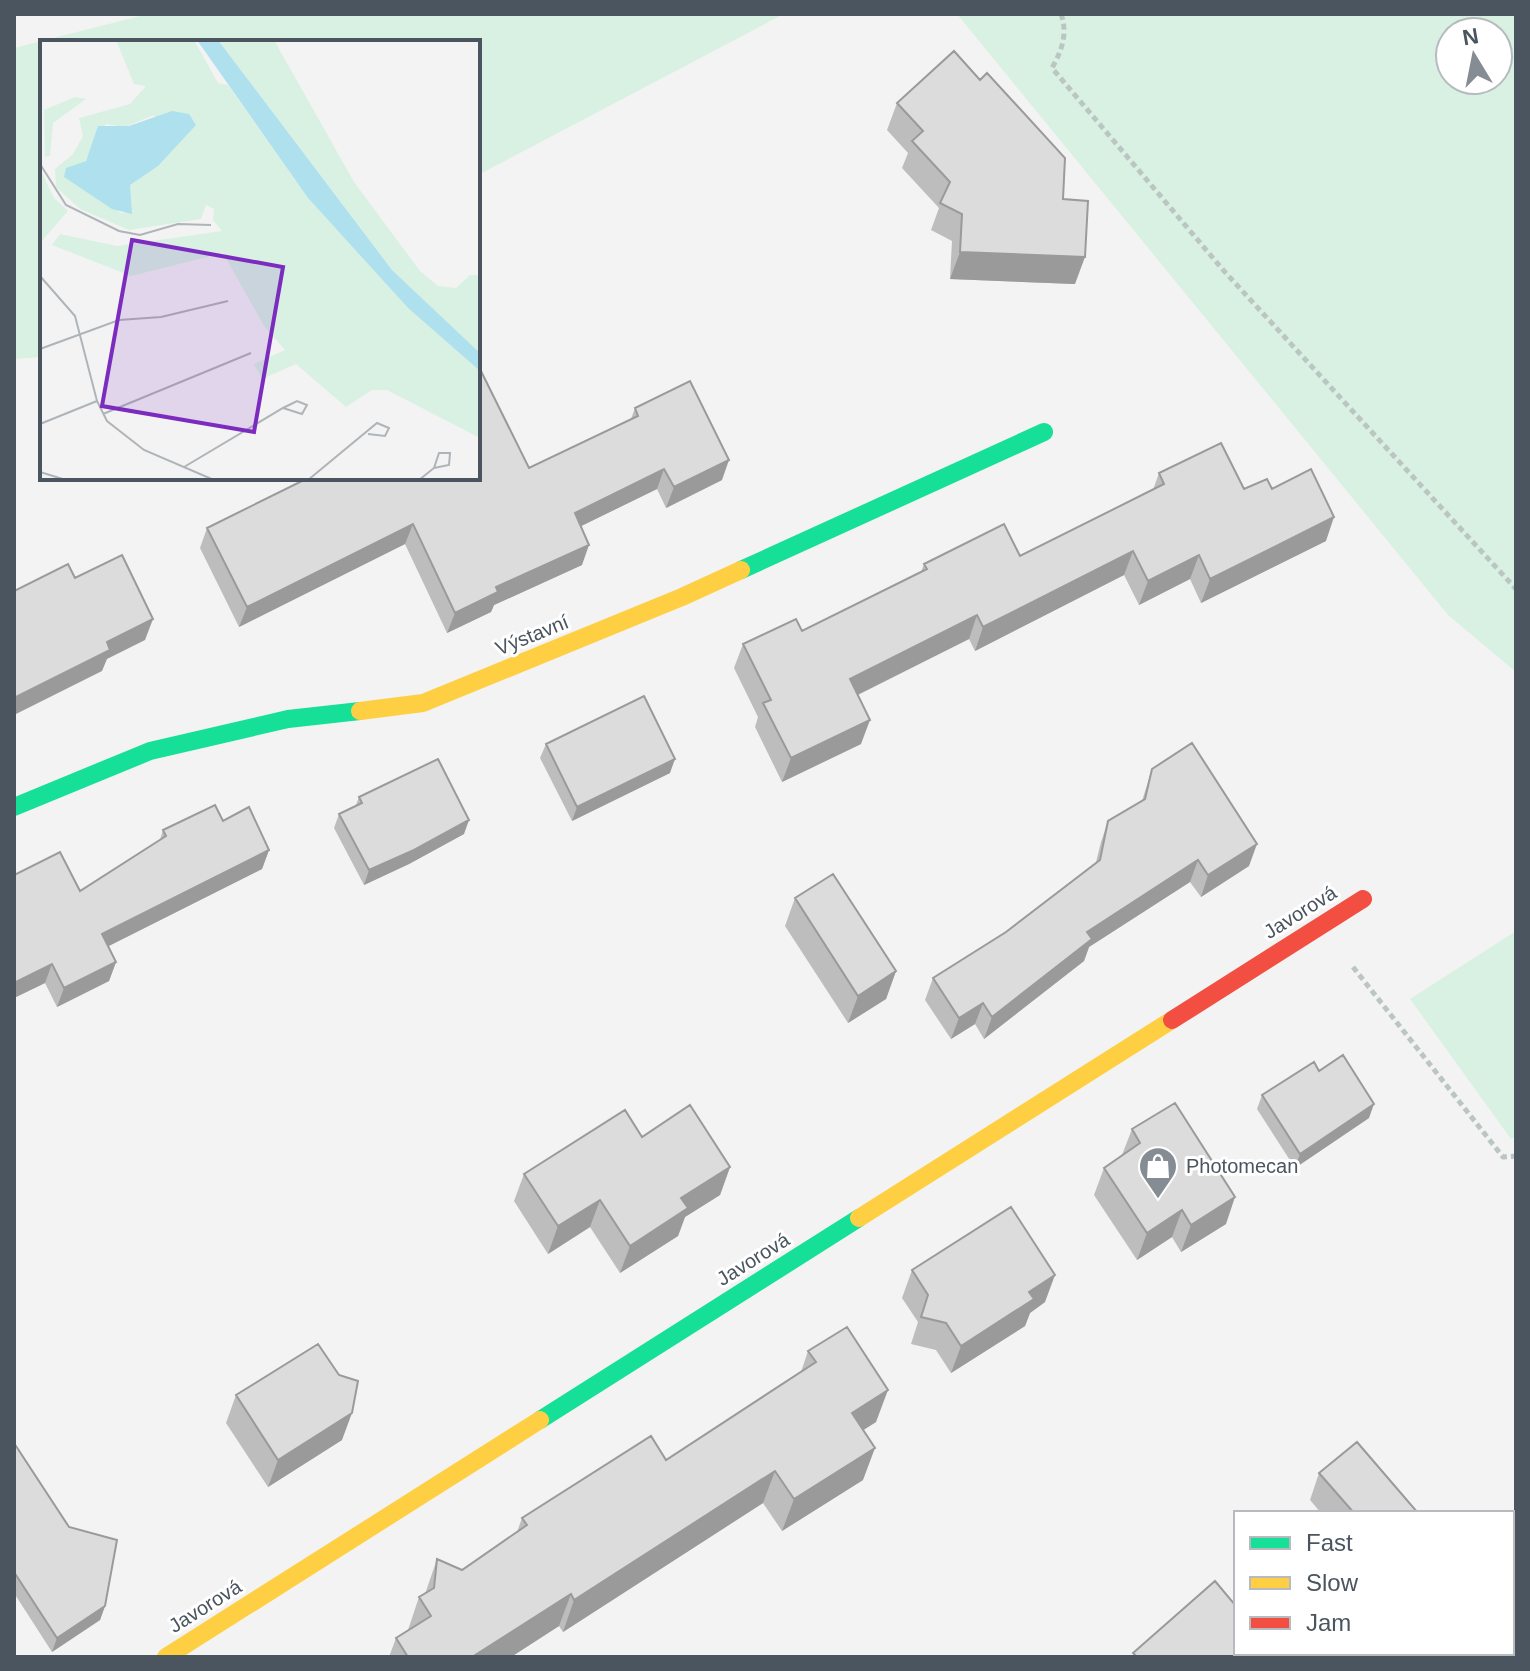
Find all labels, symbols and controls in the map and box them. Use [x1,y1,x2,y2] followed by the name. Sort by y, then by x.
[1434,16,1514,96] north arrow
[1461,23,1481,50] text: N
[40,40,480,480] inset map
[492,610,572,660] street label: Výstavní
[1260,881,1341,943] street label: Javorová
[1137,1145,1179,1200] shop icon: Photomecan
[1186,1155,1298,1177] place label: Photomecan
[713,1228,794,1290] street label: Javorová
[1234,1511,1514,1655] legend
[1306,1529,1353,1556] text: Fast
[1306,1569,1359,1596] text: Slow
[165,1575,246,1637] street label: Javorová
[1306,1609,1351,1636] text: Jam

